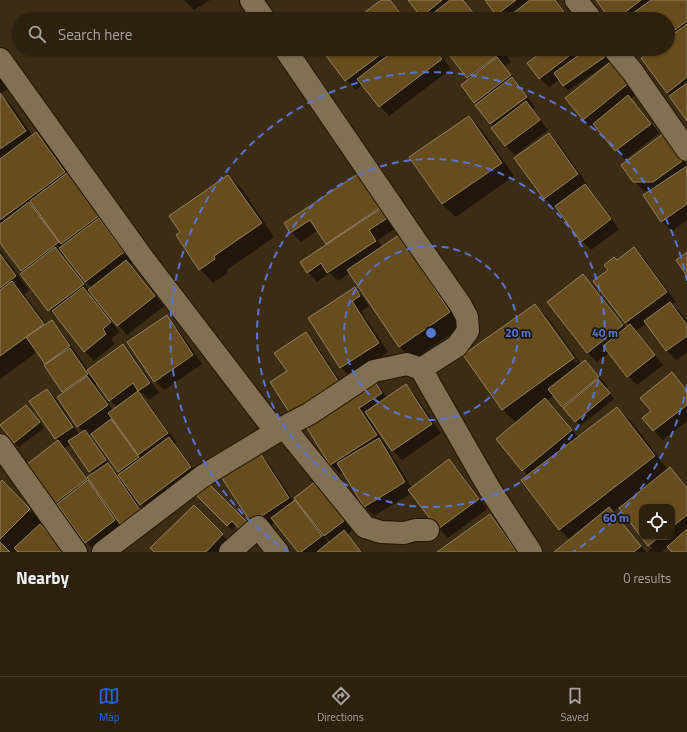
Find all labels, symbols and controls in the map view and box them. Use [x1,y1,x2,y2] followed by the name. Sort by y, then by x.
[12,12,675,56] search box
[26,23,48,45] icon: search
[58,23,132,46] text: Search here
[505,323,531,342] text: 20 m
[592,323,618,342] text: 40 m
[424,326,438,340] centre of rings
[639,504,675,540] map controls
[639,504,675,540] button: locate
[603,508,629,527] text: 60 m
[16,565,69,591] text: Nearby
[623,568,671,588] text: 0 results
[98,685,120,725] tab: Map
[317,685,364,725] tab: Directions
[561,685,589,725] tab: Saved

